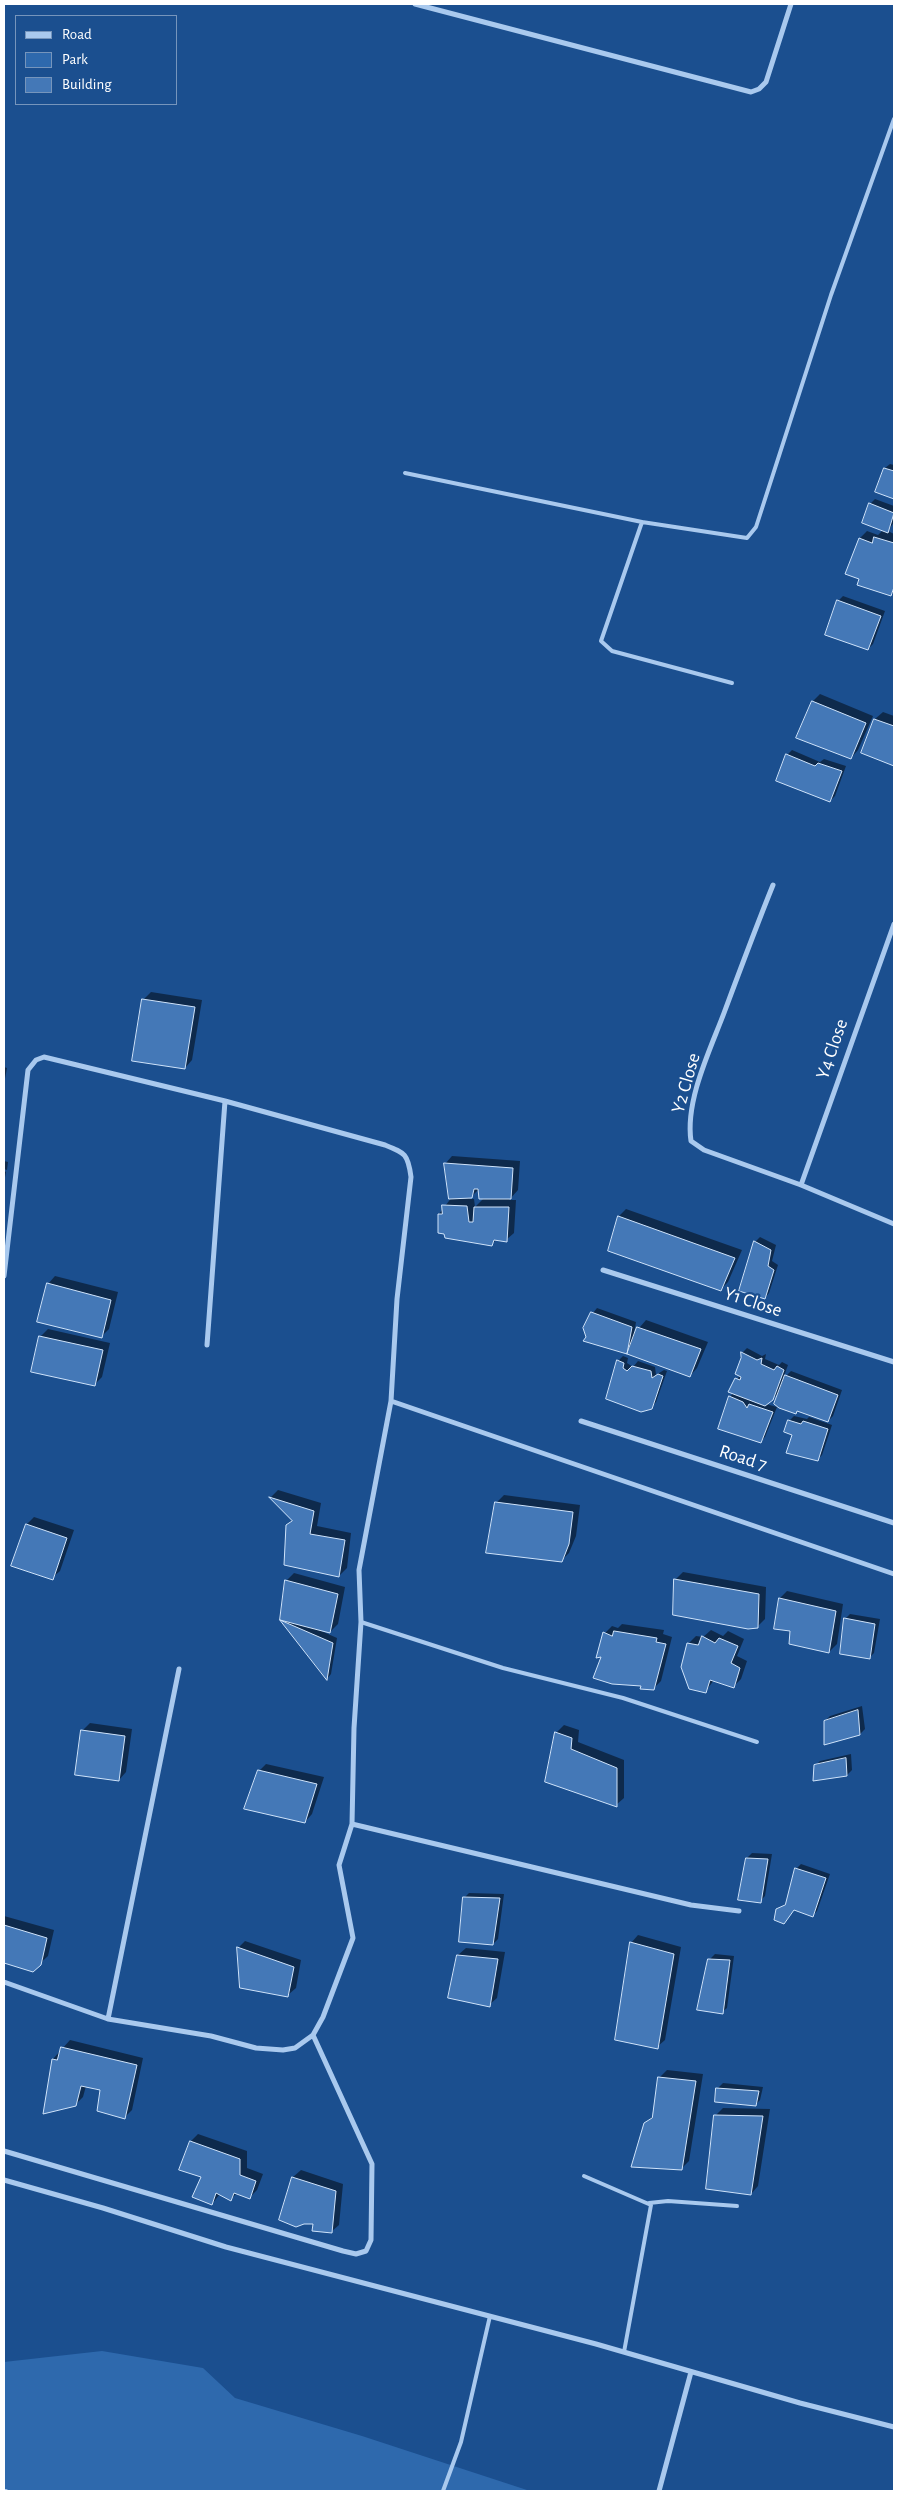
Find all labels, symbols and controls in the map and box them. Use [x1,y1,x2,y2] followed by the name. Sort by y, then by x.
[15,15,178,105] legend
[62,27,92,42] text: Road
[62,52,88,67] text: Park
[62,77,112,92] text: Building
[811,1016,853,1082] street label: Y4 Close
[667,1050,705,1116] street label: Y2 Close
[721,1282,785,1322] street label: Y1 Close
[716,1440,770,1476] street label: Road 7

